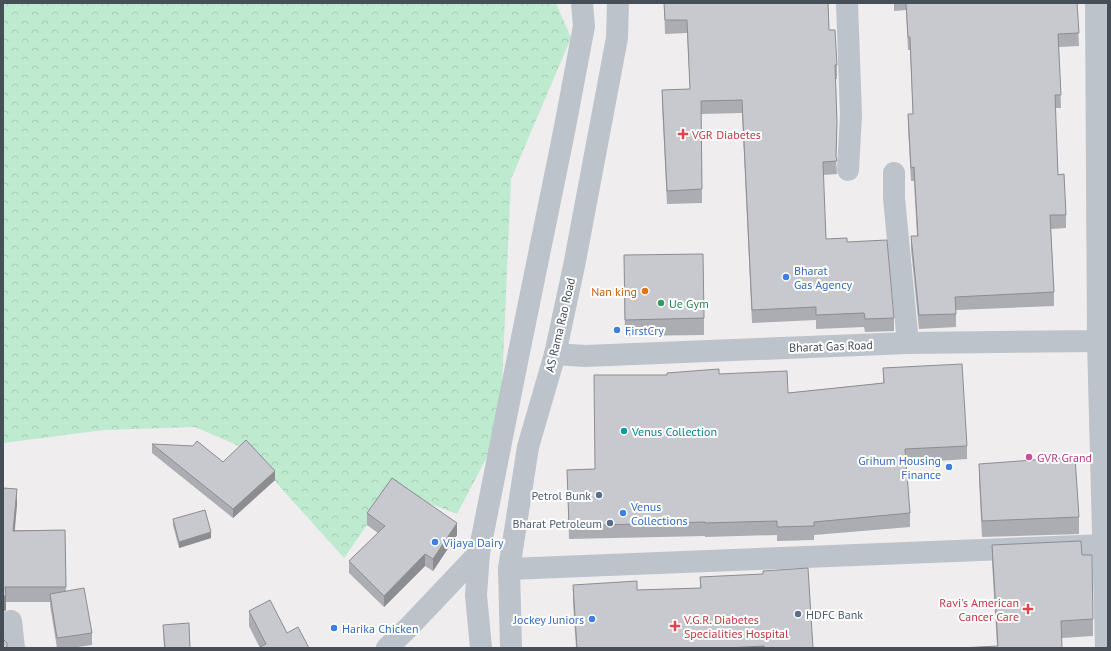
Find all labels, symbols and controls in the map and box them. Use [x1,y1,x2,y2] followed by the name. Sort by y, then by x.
[691,127,761,142] place label: VGR Diabetes
[677,128,689,140] marker: VGR Diabetes
[794,263,852,292] place label: Bharat Gas Agency
[781,272,791,282] marker: Bharat Gas Agency
[542,276,578,374] street label: AS Rama Rao Road
[591,284,637,299] place label: Nan king
[640,286,650,296] marker: Nan king
[669,296,709,311] place label: Ue Gym
[656,298,666,308] marker: Ue Gym
[625,323,664,338] place label: FirstCry
[612,325,622,335] marker: FirstCry
[789,337,873,355] street label: Bharat Gas Road
[631,424,717,439] place label: Venus Collection
[619,426,629,436] marker: Venus Collection
[1037,450,1092,465] place label: GVR Grand
[1024,452,1034,462] marker: GVR Grand
[858,453,941,482] place label: Grihum Housing Finance
[944,462,954,472] marker: Grihum Housing Finance
[532,488,591,503] place label: Petrol Bunk
[594,490,604,500] marker: Petrol Bunk
[630,499,688,528] place label: Venus Collections
[618,508,628,518] marker: Venus Collections
[512,516,602,531] place label: Bharat Petroleum
[605,518,615,528] marker: Bharat Petroleum
[442,535,504,550] place label: Vijaya Dairy
[430,537,440,547] marker: Vijaya Dairy
[939,595,1019,624] place label: Ravi's American Cancer Care
[1022,603,1034,615] marker: Ravi's American Cancer Care
[806,607,863,622] place label: HDFC Bank
[793,609,803,619] marker: HDFC Bank
[513,612,584,627] place label: Jockey Juniors
[683,612,789,641] place label: V.G.R. Diabetes Specialities Hospital
[587,614,597,624] marker: Jockey Juniors
[669,620,681,632] marker: V.G.R. Diabetes Specialities Hospital
[342,621,419,636] place label: Harika Chicken
[329,623,339,633] marker: Harika Chicken

